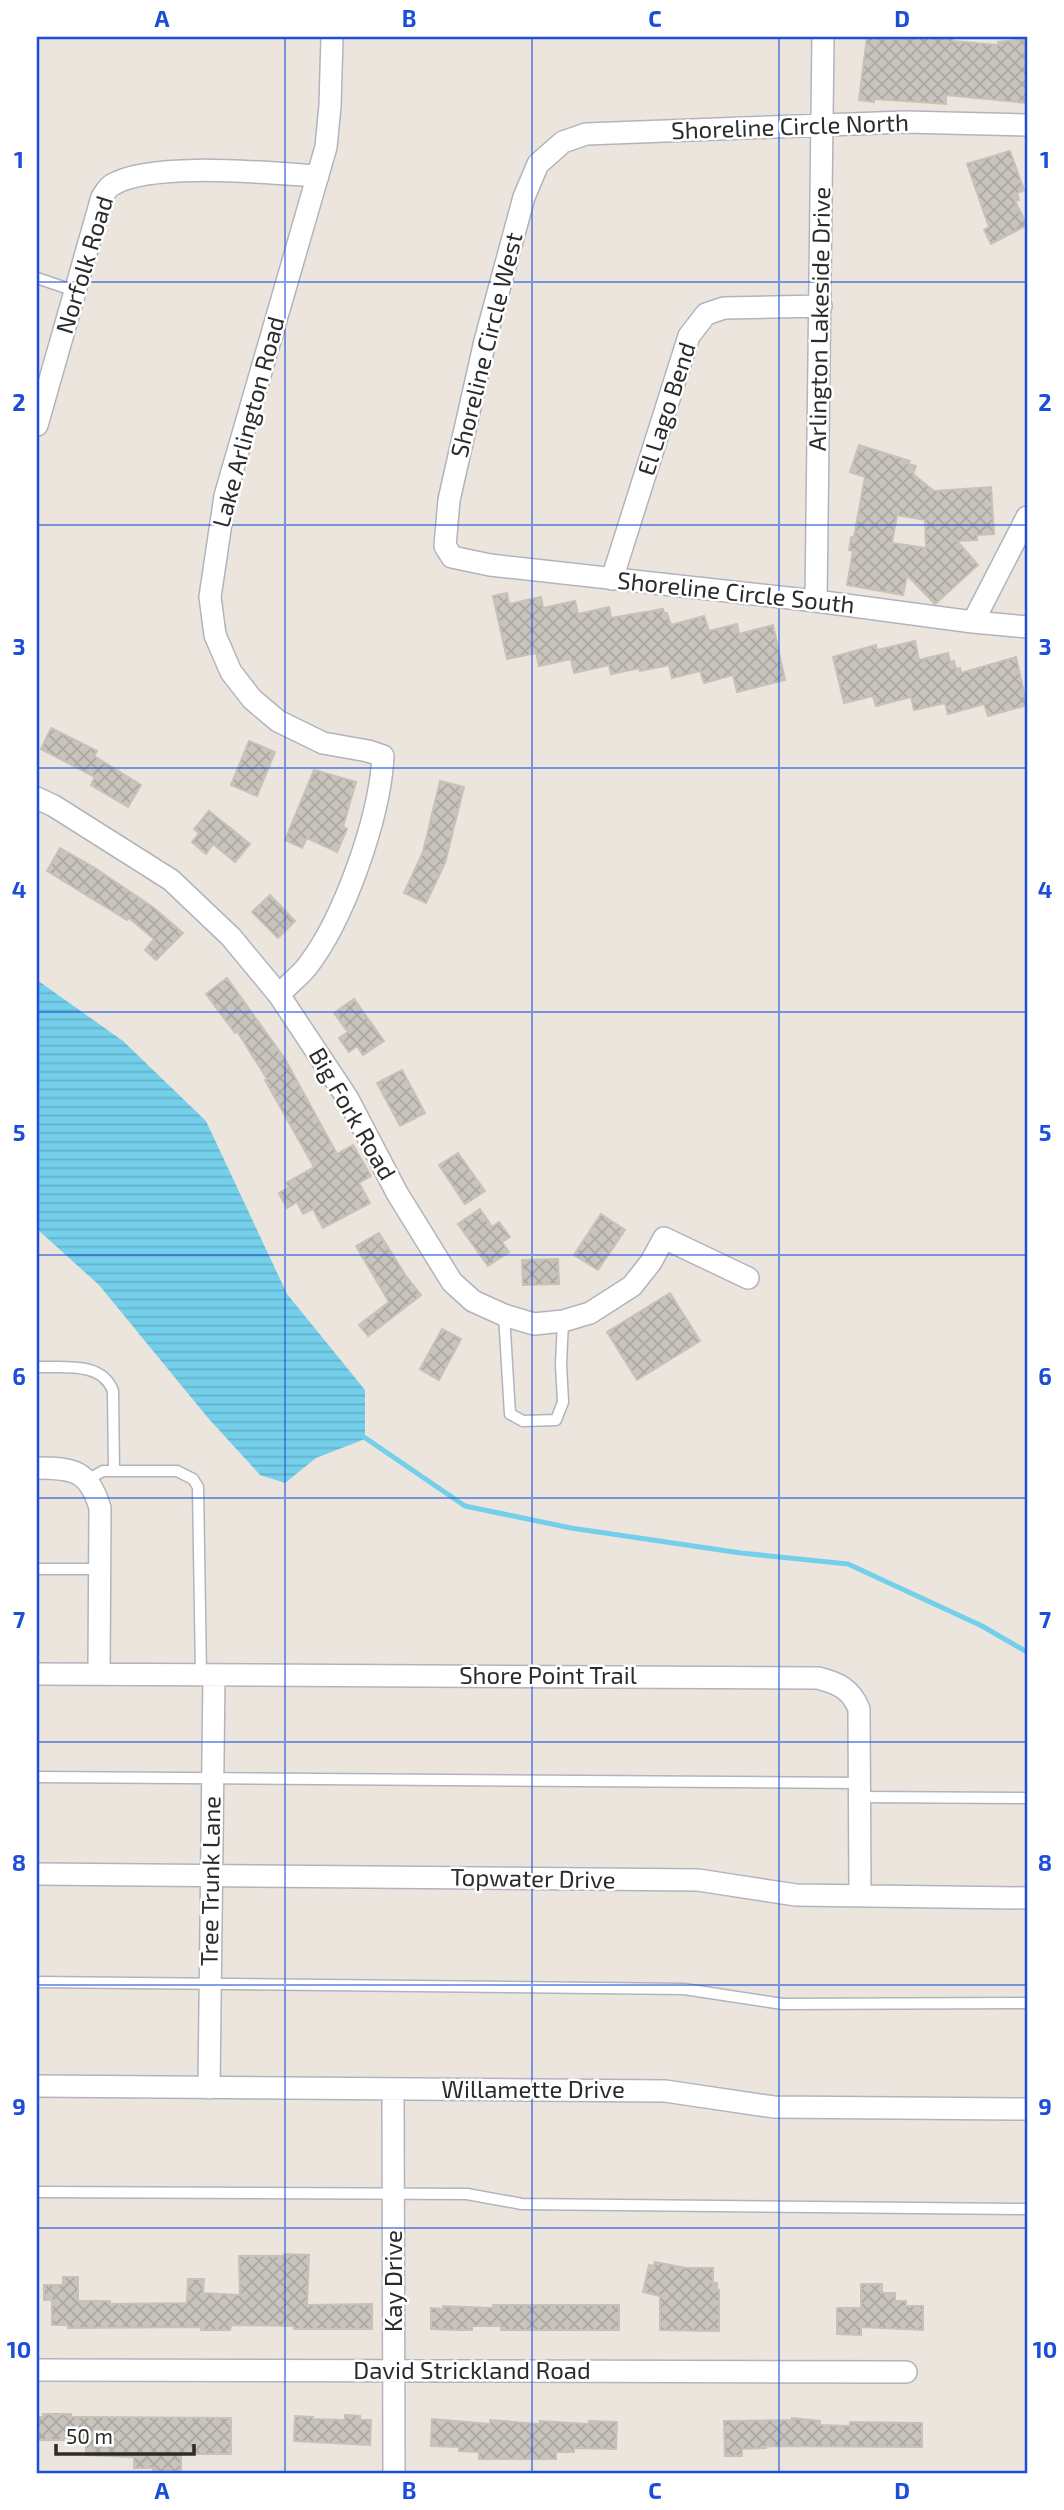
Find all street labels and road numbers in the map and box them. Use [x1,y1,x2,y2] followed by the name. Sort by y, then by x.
[671,107,909,144] street label: Shoreline Circle North
[802,187,835,451] street label: Arlington Lakeside Drive
[49,192,118,337] street label: Norfolk Road
[444,229,528,460] street label: Shoreline Circle West
[205,313,290,530] street label: Lake Arlington Road
[630,338,701,479] street label: El Lago Bend
[616,565,856,618] street label: Shoreline Circle South
[304,1042,403,1185] street label: Big Fork Road
[459,1660,637,1689] street label: Shore Point Trail
[194,1796,225,1966] street label: Tree Trunk Lane
[450,1862,616,1893] street label: Topwater Drive
[441,2074,625,2103] street label: Willamette Drive
[378,2230,407,2332] street label: Kay Drive
[353,2355,591,2384] street label: David Strickland Road

